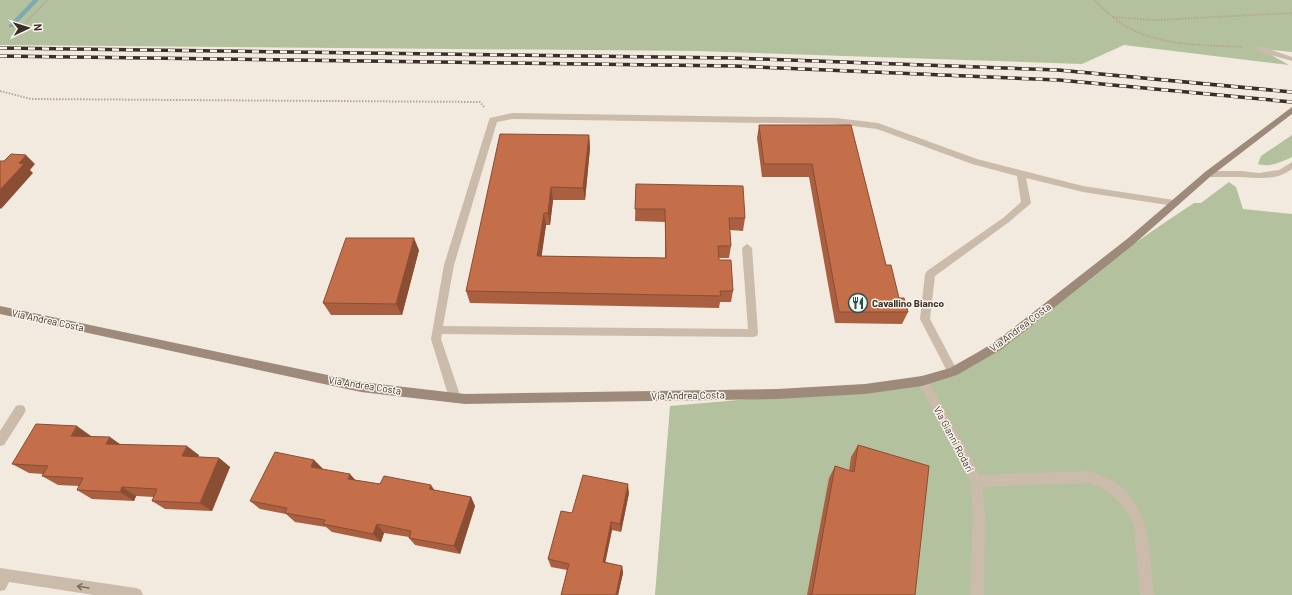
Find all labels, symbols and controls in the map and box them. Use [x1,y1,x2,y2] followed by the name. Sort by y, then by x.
[8,8,48,48] north arrow
[32,23,45,31] text: N
[847,292,869,314] restaurant icon: Cavallino Bianco
[872,297,945,309] place label: Cavallino Bianco
[987,300,1053,354] street label: Via Andrea Costa
[11,306,85,334] street label: Via Andrea Costa
[328,373,402,397] street label: Via Andrea Costa
[651,388,725,402] street label: Via Andrea Costa
[932,404,976,474] street label: Via Gianni Rodari
[77,583,90,591] one-way arrow

